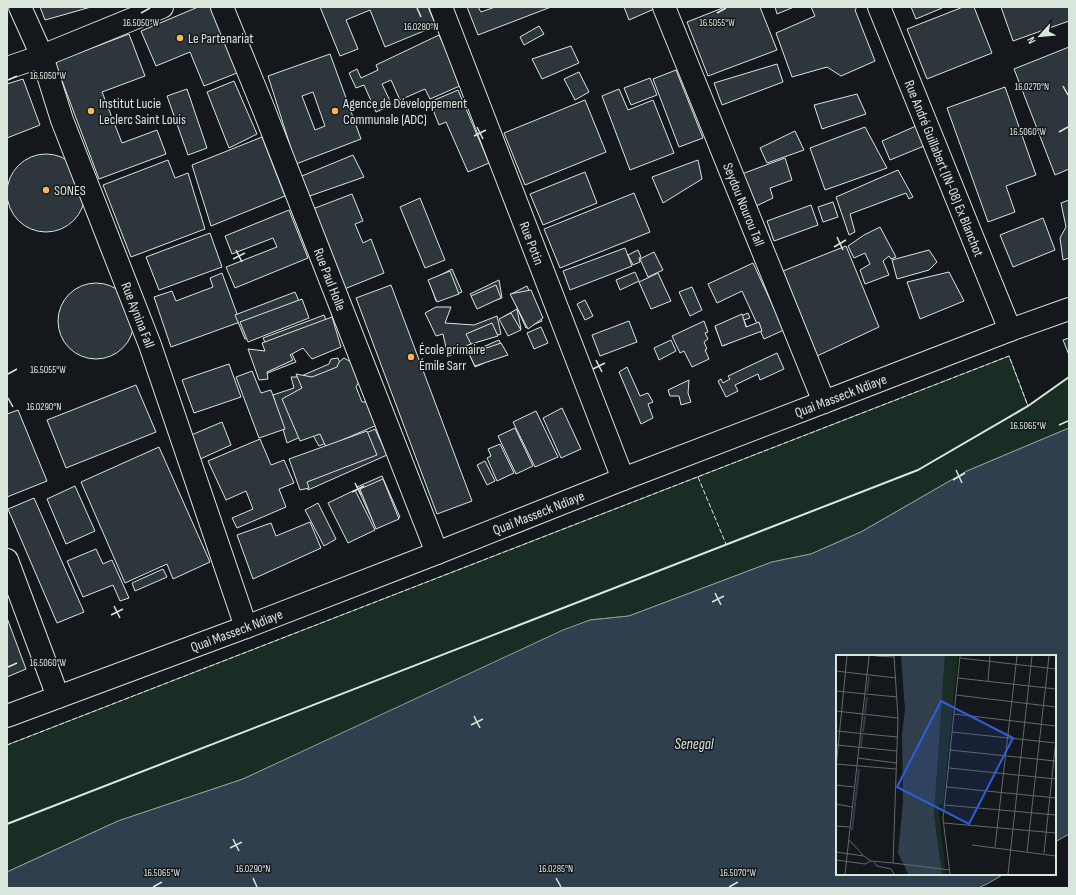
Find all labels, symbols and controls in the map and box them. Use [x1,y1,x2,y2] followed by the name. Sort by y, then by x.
[1020,16,1060,56] north arrow
[123,17,159,29] text: 16.5050°W
[699,17,735,29] text: 16.5055°W
[404,21,438,33] text: 16.0280°N
[188,30,254,47] place label: Le Partenariat
[175,33,185,43] marker: Le Partenariat
[1024,35,1039,46] text: N
[30,70,66,82] text: 16.5050°W
[900,78,987,259] street label: Rue André Guillabert (IN-08) Ex Blanchot
[1015,81,1049,93] text: 16.0270°N
[99,95,186,128] place label: Institut Lucie Leclerc Saint Louis
[342,95,467,128] place label: Agence de Développement Communale (ADC)
[86,106,96,116] marker: Institut Lucie Leclerc Saint Louis
[330,106,340,116] marker: Agence de Développement Communale (ADC)
[1010,126,1047,138] text: 16.5060°W
[719,160,768,249] street label: Seydou Nourou Tall
[54,182,86,199] place label: SONES
[41,185,51,195] marker: SONES
[516,219,548,267] street label: Rue Potin
[310,246,350,313] street label: Rue Paul Holle
[117,280,158,350] street label: Rue Aynina Fall
[419,341,485,374] place label: École primaire Émile Sarr
[406,352,416,362] marker: École primaire Émile Sarr
[30,364,66,376] text: 16.5055°W
[792,371,889,421] street label: Quai Masseck Ndiaye
[27,401,61,413] text: 16.0290°N
[1010,420,1046,432] text: 16.5065°W
[490,487,587,539] street label: Quai Masseck Ndiaye
[188,606,285,656] street label: Quai Masseck Ndiaye
[836,655,1056,875] inset map
[30,657,67,669] text: 16.5060°W
[674,735,715,754] water label: Senegal
[236,863,270,875] text: 16.0290°N
[539,863,573,875] text: 16.0285°N
[144,867,180,879] text: 16.5065°W
[720,867,756,879] text: 16.5070°W

